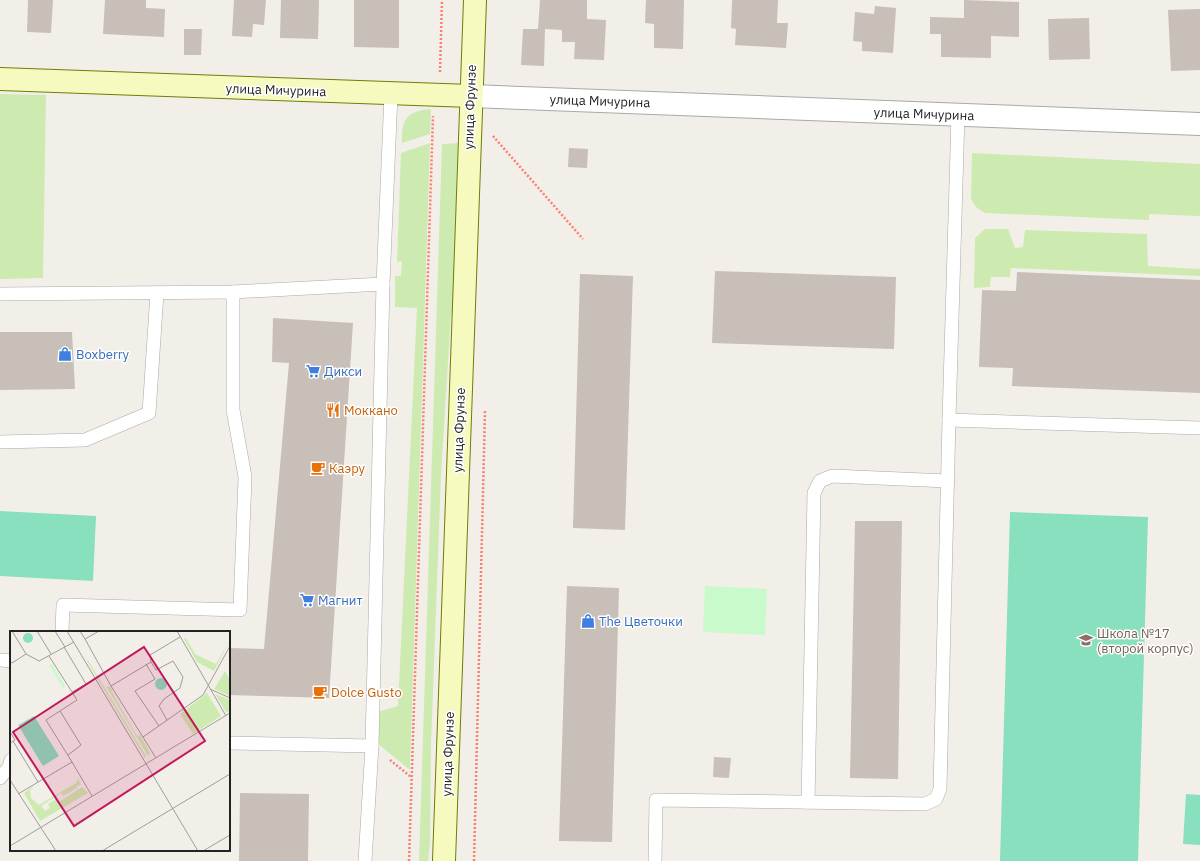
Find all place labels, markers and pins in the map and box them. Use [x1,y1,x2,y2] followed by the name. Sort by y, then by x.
[57,346,73,362] shop icon: Boxberry
[76,346,130,363] place label: Boxberry
[305,363,321,379] supermarket icon: Дикси
[324,363,362,380] place label: Дикси
[325,402,341,418] restaurant icon: Моккано
[344,402,398,419] place label: Моккано
[310,460,326,476] cafe icon: Каэру
[329,460,366,477] place label: Каэру
[299,592,315,608] supermarket icon: Магнит
[318,592,363,609] place label: Магнит
[580,613,596,629] shop icon: The Цветочки
[599,613,683,630] place label: The Цветочки
[1097,625,1194,657] place label: Школа №17 (второй корпус)
[1078,632,1094,648] school or university icon: Школа №17 (второй корпус)
[312,684,328,700] cafe icon: Dolce Gusto
[331,684,402,701] place label: Dolce Gusto

